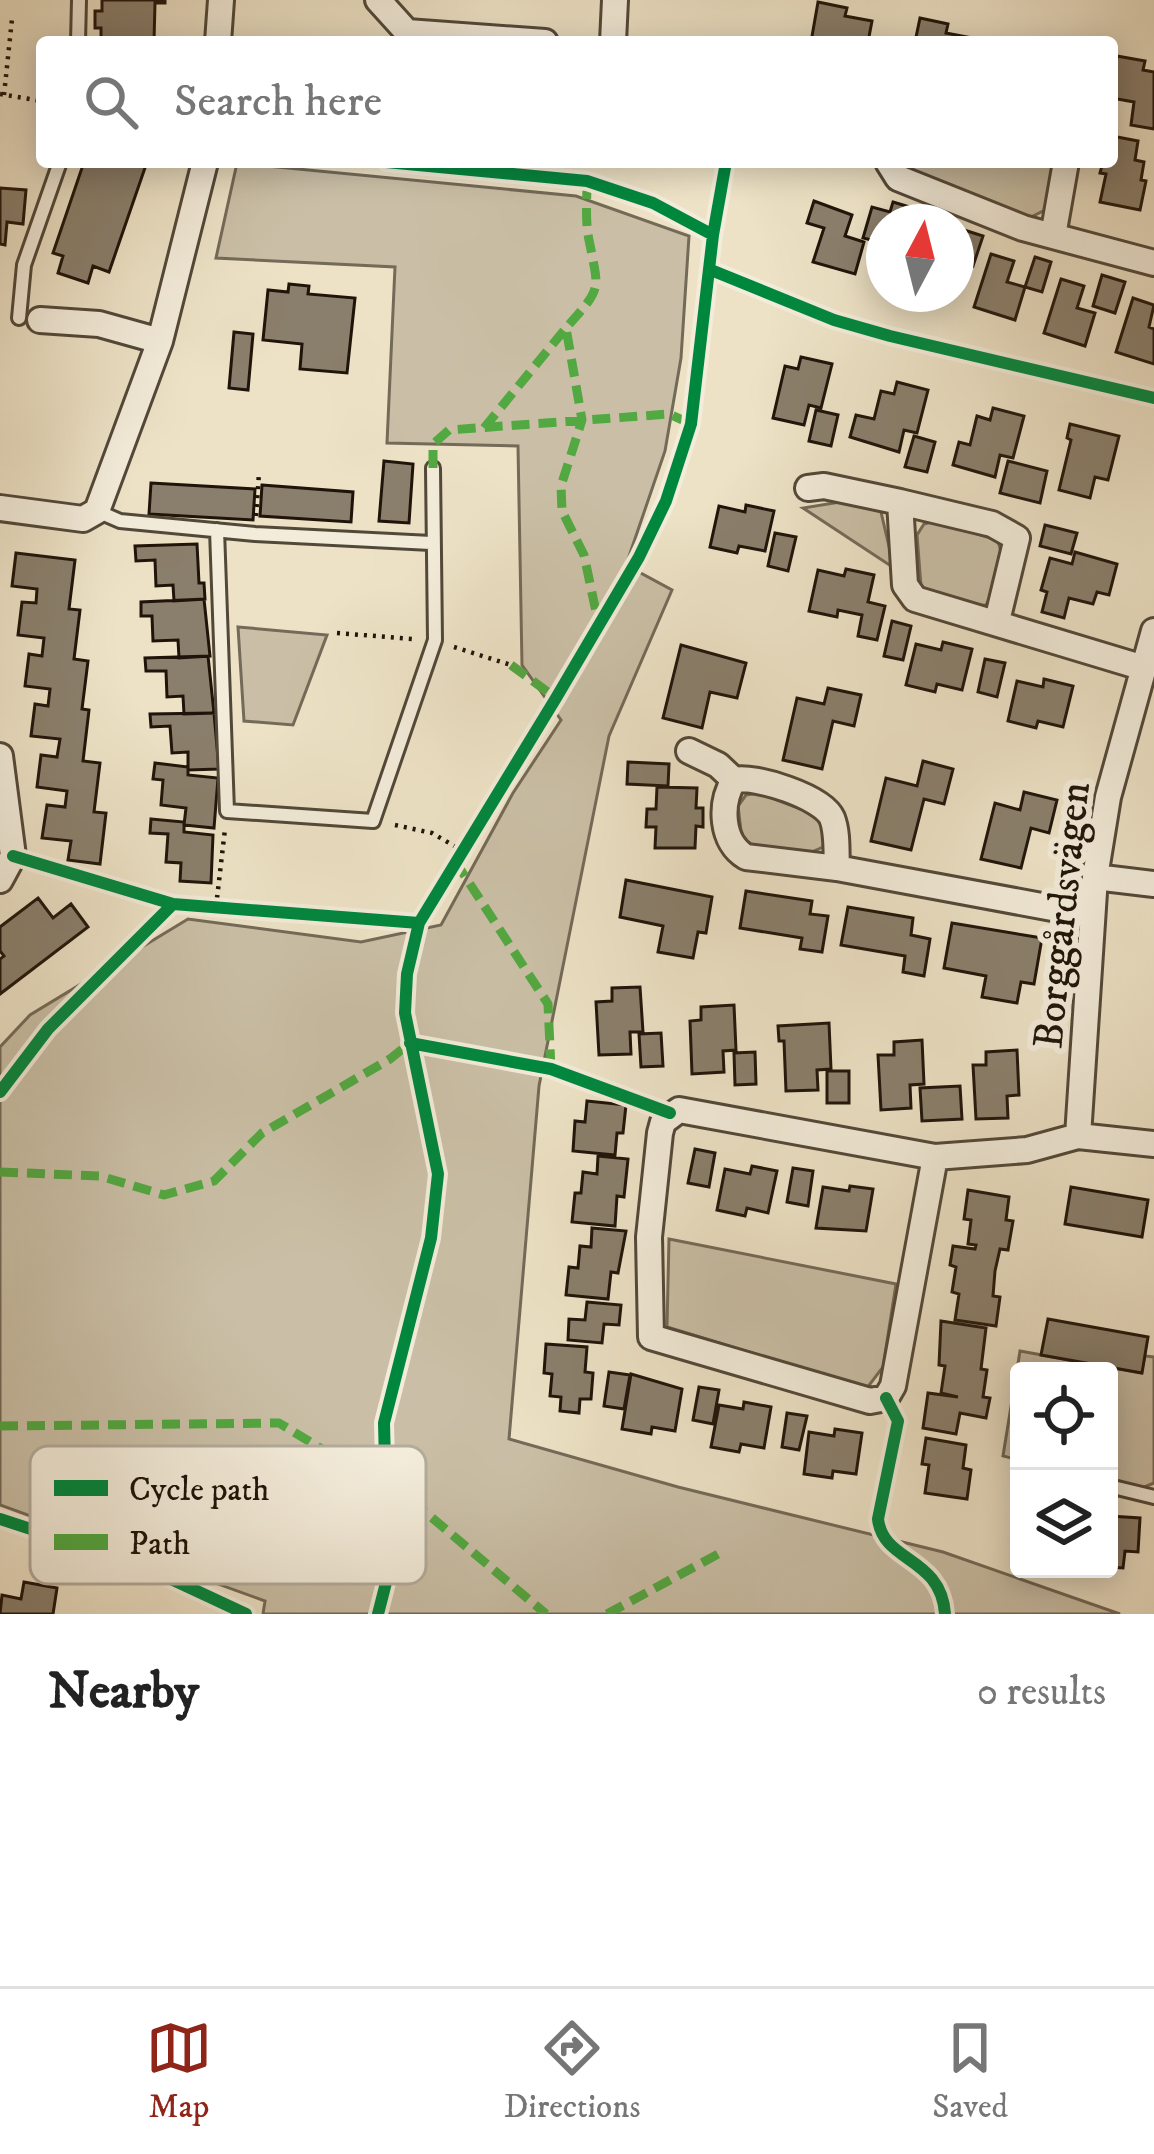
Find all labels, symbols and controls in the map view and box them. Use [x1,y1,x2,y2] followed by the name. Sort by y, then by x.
[36,36,1118,168] search box
[78,69,144,135] icon: search
[174,74,382,130] text: Search here
[866,204,974,312] north arrow
[1023,779,1103,1051] street label: Borggårdsvägen
[1010,1362,1118,1578] map controls
[1010,1362,1118,1470] button: locate
[30,1446,426,1584] legend
[129,1470,269,1511] text: Cycle path
[1010,1470,1118,1578] button: layers
[129,1524,190,1565] text: Path
[48,1660,199,1724] text: Nearby
[977,1668,1106,1717] text: 0 results
[146,2015,212,2128] tab: Map
[504,2015,640,2128] tab: Directions
[932,2015,1008,2128] tab: Saved

